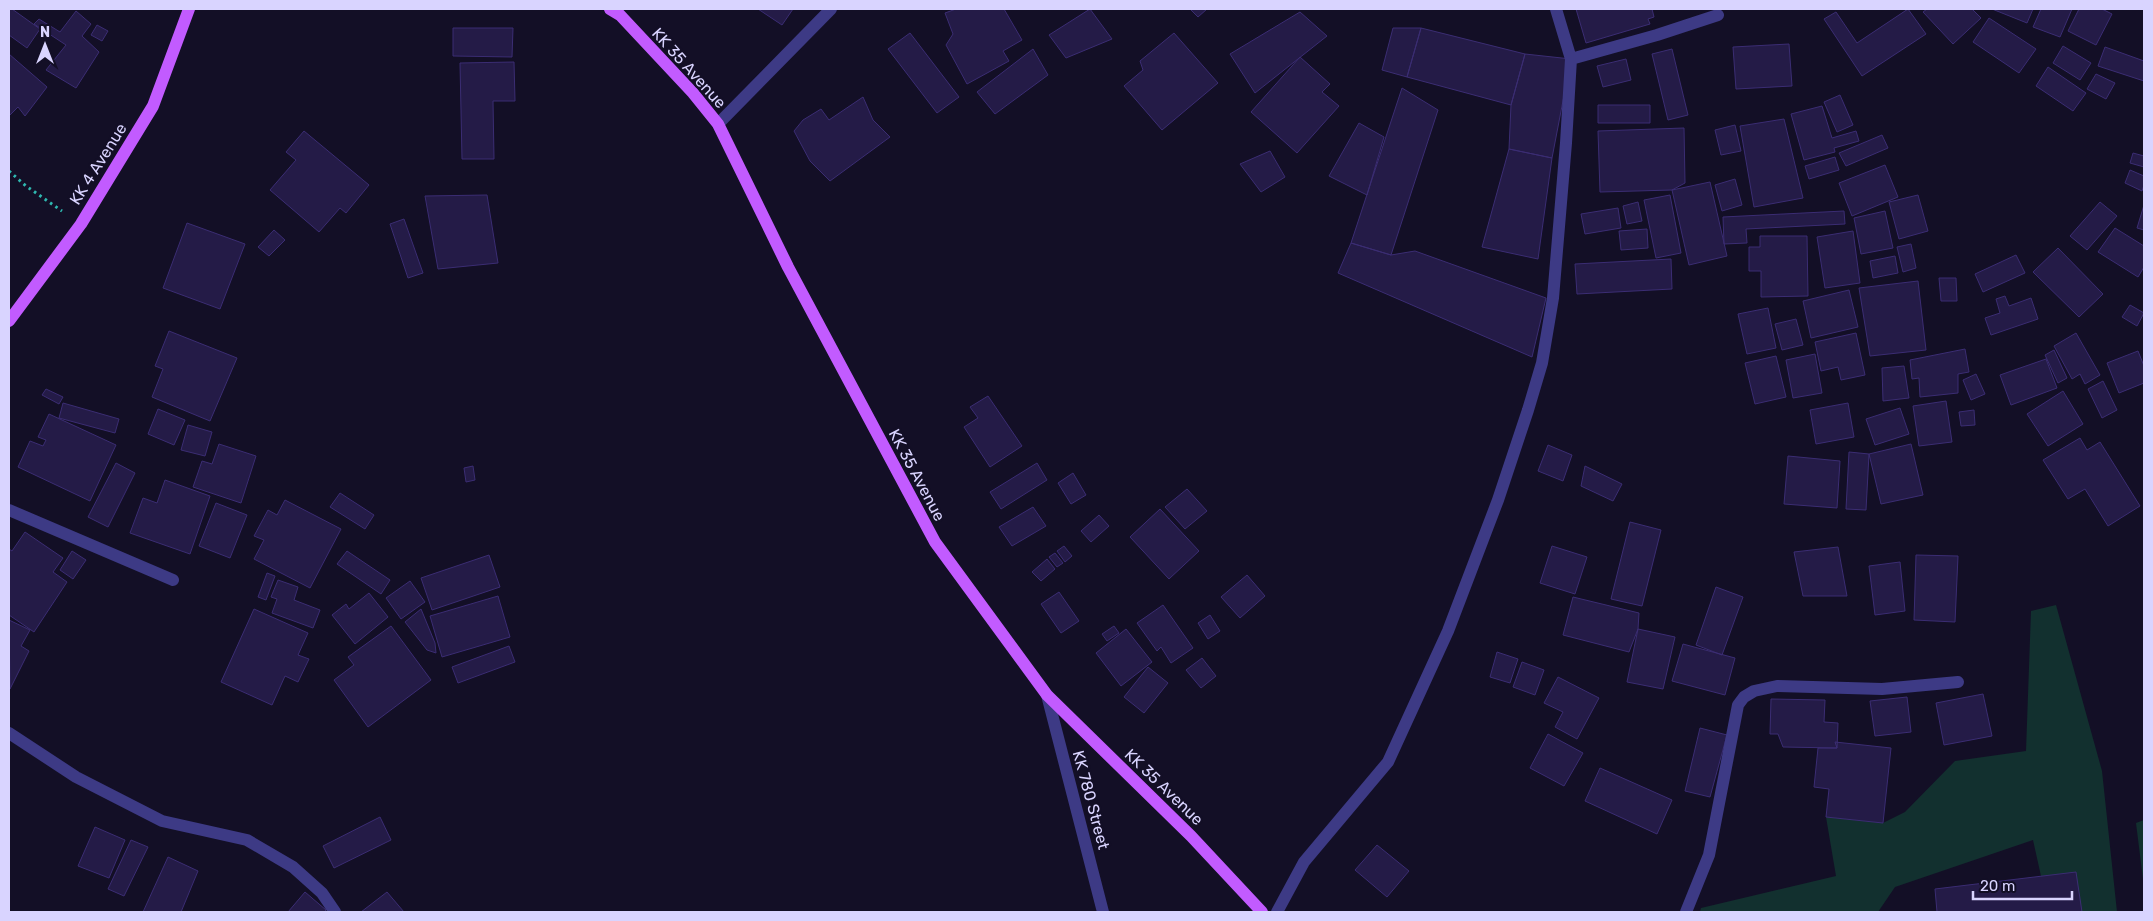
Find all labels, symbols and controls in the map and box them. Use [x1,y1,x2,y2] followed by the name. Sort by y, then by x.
[20,20,70,70] north arrow
[40,24,50,41] text: N
[648,24,730,112] street label: KK 35 Avenue
[65,120,131,208] street label: KK 4 Avenue
[885,426,949,524] street label: KK 35 Avenue
[1121,745,1207,829] street label: KK 35 Avenue
[1069,748,1113,852] street label: KK 780 Street
[1973,868,2072,900] scale bar
[1980,877,2015,895] text: 20 m

